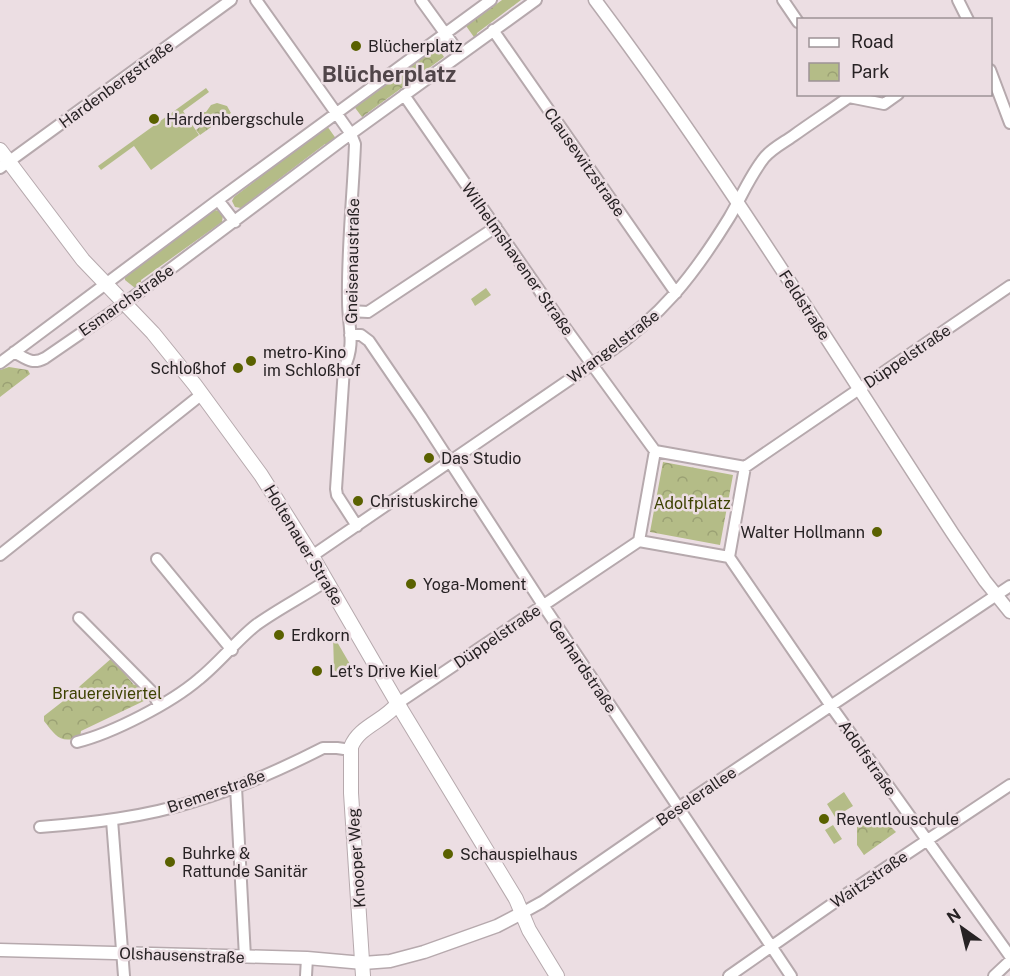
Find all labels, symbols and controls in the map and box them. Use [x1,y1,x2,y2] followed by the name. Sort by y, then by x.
[797,18,992,96] legend
[851,31,894,52] text: Road
[55,37,177,132] street label: Hardenbergstraße
[368,37,463,56] place label: Blücherplatz
[349,39,363,53] marker: Blücherplatz
[322,61,456,87] district label: Blücherplatz
[851,61,889,82] text: Park
[540,104,629,220] street label: Clausewitzstraße
[166,110,304,129] place label: Hardenbergschule
[147,112,161,126] marker: Hardenbergschule
[458,179,578,339] street label: Wilhelmshavener Straße
[342,198,363,324] street label: Gneisenaustraße
[75,261,178,340] street label: Esmarchstraße
[775,267,834,344] street label: Feldstraße
[564,306,663,387] street label: Wrangelstraße
[860,320,954,392] street label: Düppelstraße
[263,343,361,380] place label: metro-Kino im Schloßhof
[244,354,258,368] marker: metro-Kino im Schloßhof
[150,359,226,378] place label: Schloßhof
[231,361,245,375] marker: Schloßhof
[441,449,521,468] place label: Das Studio
[422,451,436,465] marker: Das Studio
[260,482,347,609] street label: Holtenauer Straße
[370,492,478,511] place label: Christuskirche
[351,494,365,508] marker: Christuskirche
[653,494,731,513] park label: Adolfplatz
[740,523,865,542] place label: Walter Hollmann
[870,525,884,539] marker: Walter Hollmann
[423,575,526,594] place label: Yoga-Moment
[404,577,418,591] marker: Yoga-Moment
[450,600,544,672] street label: Düppelstraße
[544,616,621,716] street label: Gerhardstraße
[291,626,350,645] place label: Erdkorn
[272,628,286,642] marker: Erdkorn
[329,662,438,681] place label: Let's Drive Kiel
[310,664,324,678] marker: Let's Drive Kiel
[52,684,162,703] park label: Brauereiviertel
[835,717,901,800] street label: Adolfstraße
[653,763,740,830] street label: Beselerallee
[165,766,268,817] street label: Bremerstraße
[344,807,369,909] street label: Knooper Weg
[836,810,959,829] place label: Reventlouschule
[817,812,831,826] marker: Reventlouschule
[182,844,308,881] place label: Buhrke & Rattunde Sanitär
[460,845,577,864] place label: Schauspielhaus
[441,847,455,861] marker: Schauspielhaus
[827,847,911,912] street label: Waitzstraße
[163,855,177,869] marker: Buhrke & Rattunde Sanitär
[932,898,992,958] north arrow
[943,905,964,927] text: N
[119,944,245,967] street label: Olshausenstraße

